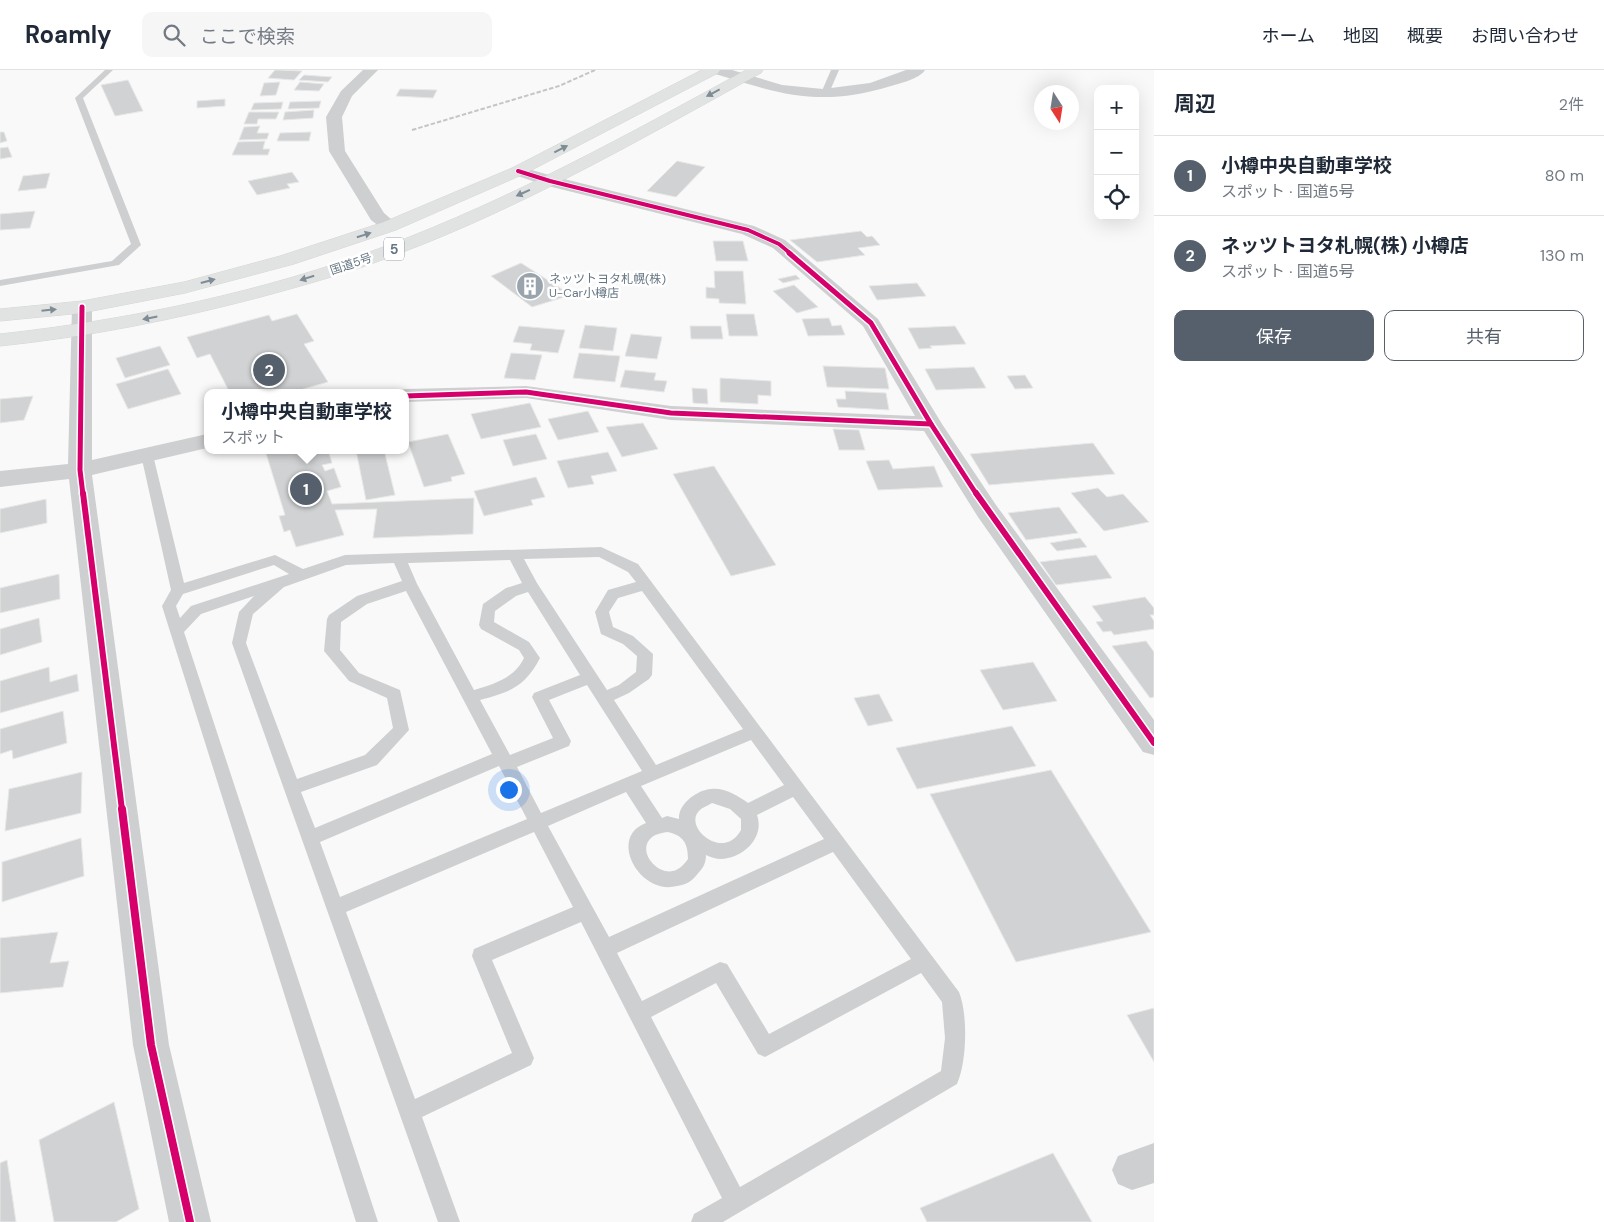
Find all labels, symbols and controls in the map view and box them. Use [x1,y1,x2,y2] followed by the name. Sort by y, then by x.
[142,12,492,57] search box
[25,19,112,50] text: Roamly
[160,21,188,49] icon: search
[200,24,295,49] text: ここで検索
[1262,24,1315,48] text: ホーム
[1343,24,1379,48] text: 地図
[1407,24,1443,48] text: 概要
[1471,24,1579,48] text: お問い合わせ
[1034,85,1079,130] north arrow
[1094,85,1139,220] map controls
[1094,85,1139,130] button: +
[706,89,721,97] one-way arrow
[1174,90,1216,118] text: 周辺
[1559,94,1584,115] text: 2件
[1094,130,1139,175] button: −
[554,145,568,153] one-way arrow
[1221,153,1392,178] text: 小樽中央自動車学校
[1187,165,1193,186] text: 1
[1545,165,1584,186] text: 80 m
[1094,175,1139,220] button: locate
[1221,181,1354,202] text: スポット · 国道5号
[516,190,530,198] one-way arrow
[357,231,372,239] one-way arrow
[1221,233,1469,258] text: ネッツトヨタ札幌(株) 小樽店
[384,238,404,260] road number: 5
[1185,245,1195,266] text: 2
[1540,245,1584,266] text: 130 m
[328,249,374,279] street label: 国道5号
[1221,261,1354,282] text: スポット · 国道5号
[515,271,545,301] building icon: ネッツトヨタ札幌(株) U-Car小樽店
[549,271,666,301] place label: ネッツトヨタ札幌(株) U-Car小樽店
[299,275,314,283] one-way arrow
[201,276,216,284] one-way arrow
[41,306,57,314] one-way arrow
[1174,310,1374,361] button: 保存
[1384,310,1584,361] button: 共有
[141,314,157,322] one-way arrow
[253,351,285,389] pin: 2
[204,389,409,454] popup
[221,399,392,424] text: 小樽中央自動車学校
[221,427,285,448] text: スポット
[290,470,322,508] pin: 1
[496,777,522,803] your location

